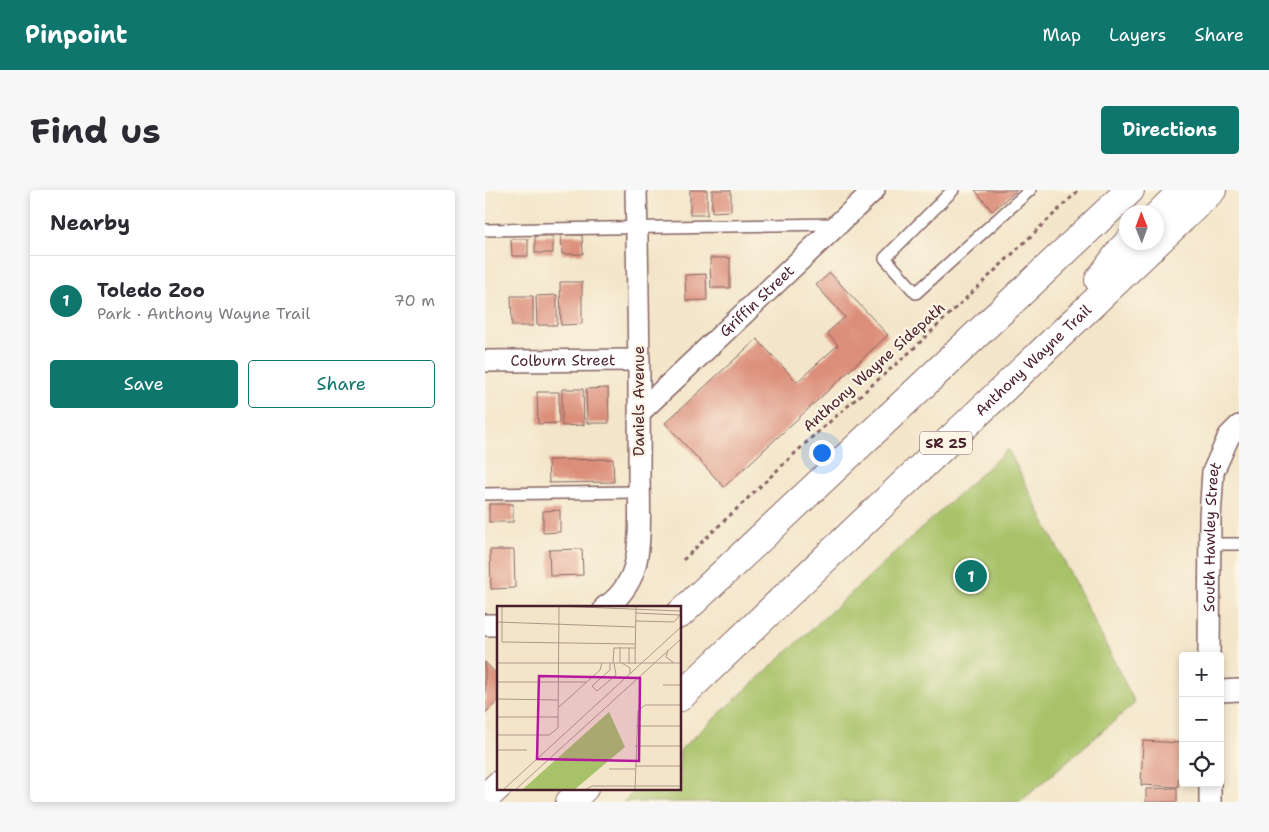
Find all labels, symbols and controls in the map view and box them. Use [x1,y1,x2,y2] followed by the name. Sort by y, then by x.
[25,19,127,51] text: Pinpoint
[1043,23,1081,47] text: Map
[1109,23,1166,47] text: Layers
[1194,23,1244,47] text: Share
[1101,106,1239,154] button: Directions
[30,107,161,154] text: Find us
[1119,205,1164,250] north arrow
[50,209,130,237] text: Nearby
[715,261,799,341] street label: Griffin Street
[97,278,205,303] text: Toledo Zoo
[62,290,70,311] text: 1
[394,290,435,311] text: 70 m
[799,298,949,436] street label: Anthony Wayne Sidepath
[971,300,1096,421] street label: Anthony Wayne Trail
[97,303,310,324] text: Park · Anthony Wayne Trail
[629,346,649,456] street label: Daniels Avenue
[510,350,616,371] street label: Colburn Street
[50,360,238,408] button: Save
[248,360,435,408] button: Share
[920,432,972,454] road number: SR 25
[809,440,835,466] your location
[1199,459,1226,612] street label: South Hawley Street
[955,557,987,595] pin: 1
[497,606,681,790] inset map
[1179,652,1224,787] map controls
[1179,652,1224,697] button: +
[1179,697,1224,742] button: −
[1179,742,1224,787] button: locate

